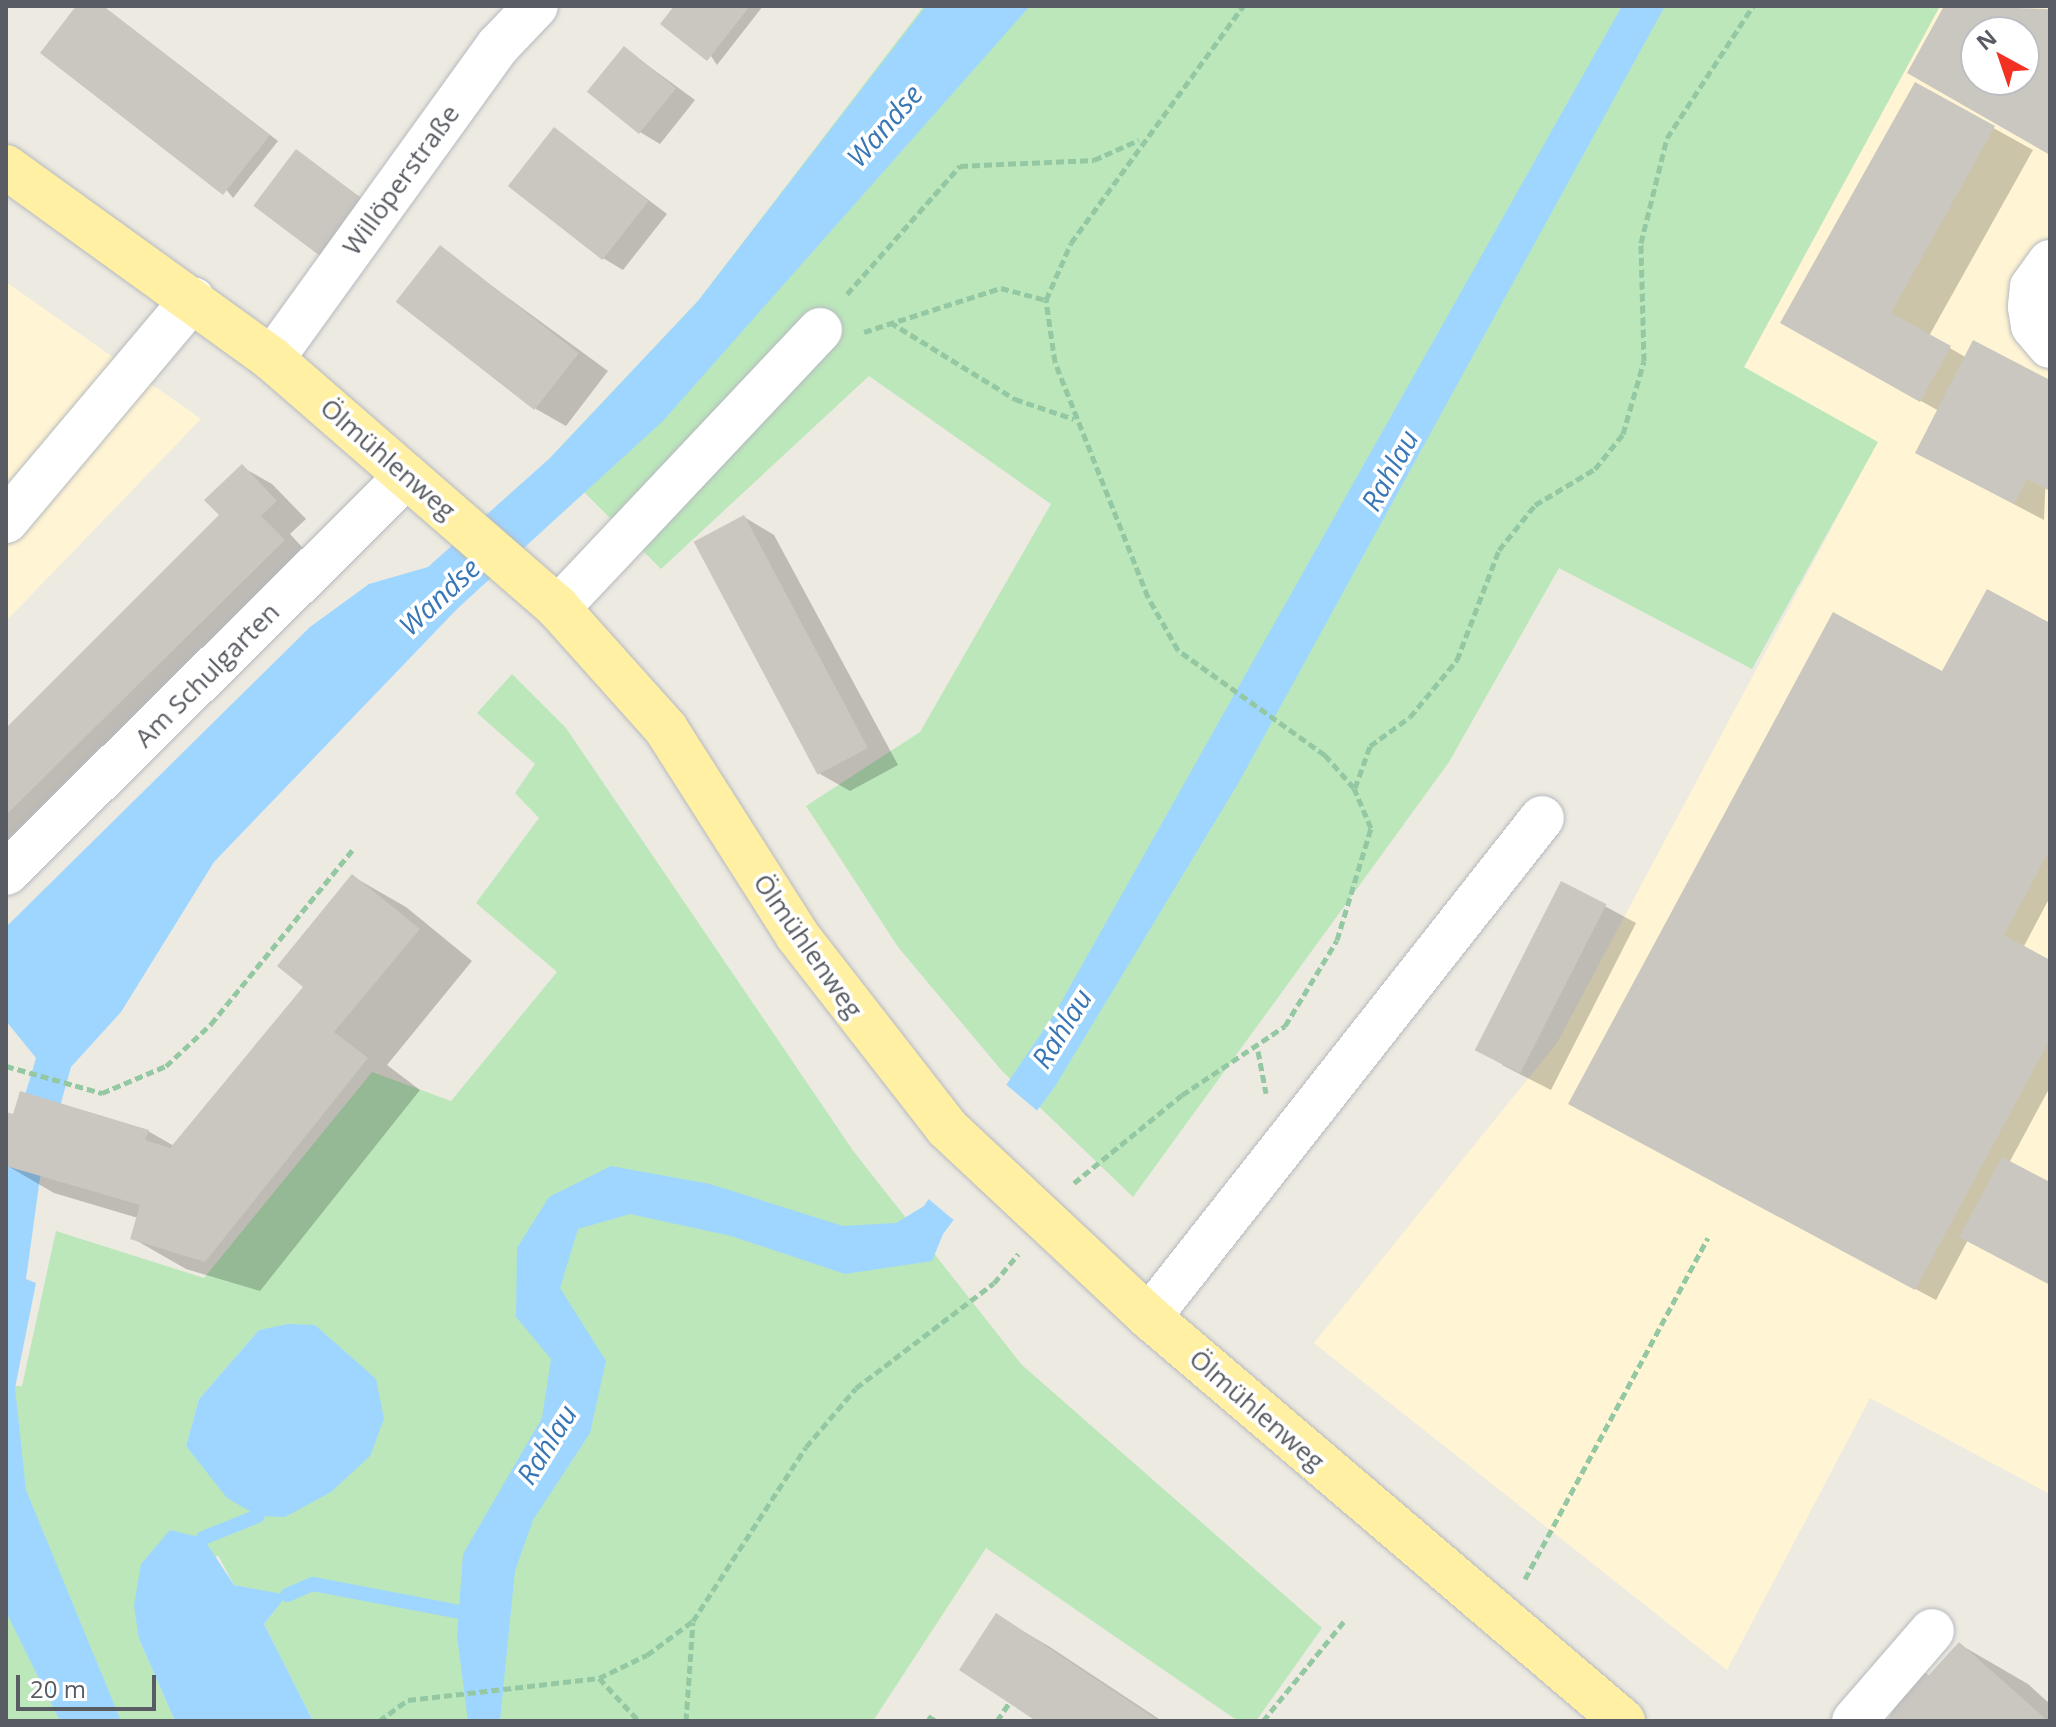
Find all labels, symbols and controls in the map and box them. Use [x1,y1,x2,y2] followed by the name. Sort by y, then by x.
[1960,16,2040,96] north arrow
[1969,22,2002,56] text: N
[839,77,929,173] water label: Wandse
[336,99,466,261] street label: Willöperstraße
[314,392,462,526] street label: Ölmühlenweg
[1353,424,1425,516] water label: Rahlau
[392,550,486,642] water label: Wandse
[128,596,286,754] street label: Am Schulgarten
[747,868,869,1024] street label: Ölmühlenweg
[1024,982,1098,1074] water label: Rahlau
[1183,1343,1331,1477] street label: Ölmühlenweg
[509,1398,583,1490] water label: Rahlau
[20,1659,160,1709] scale bar
[30,1672,86,1705] text: 20 m

